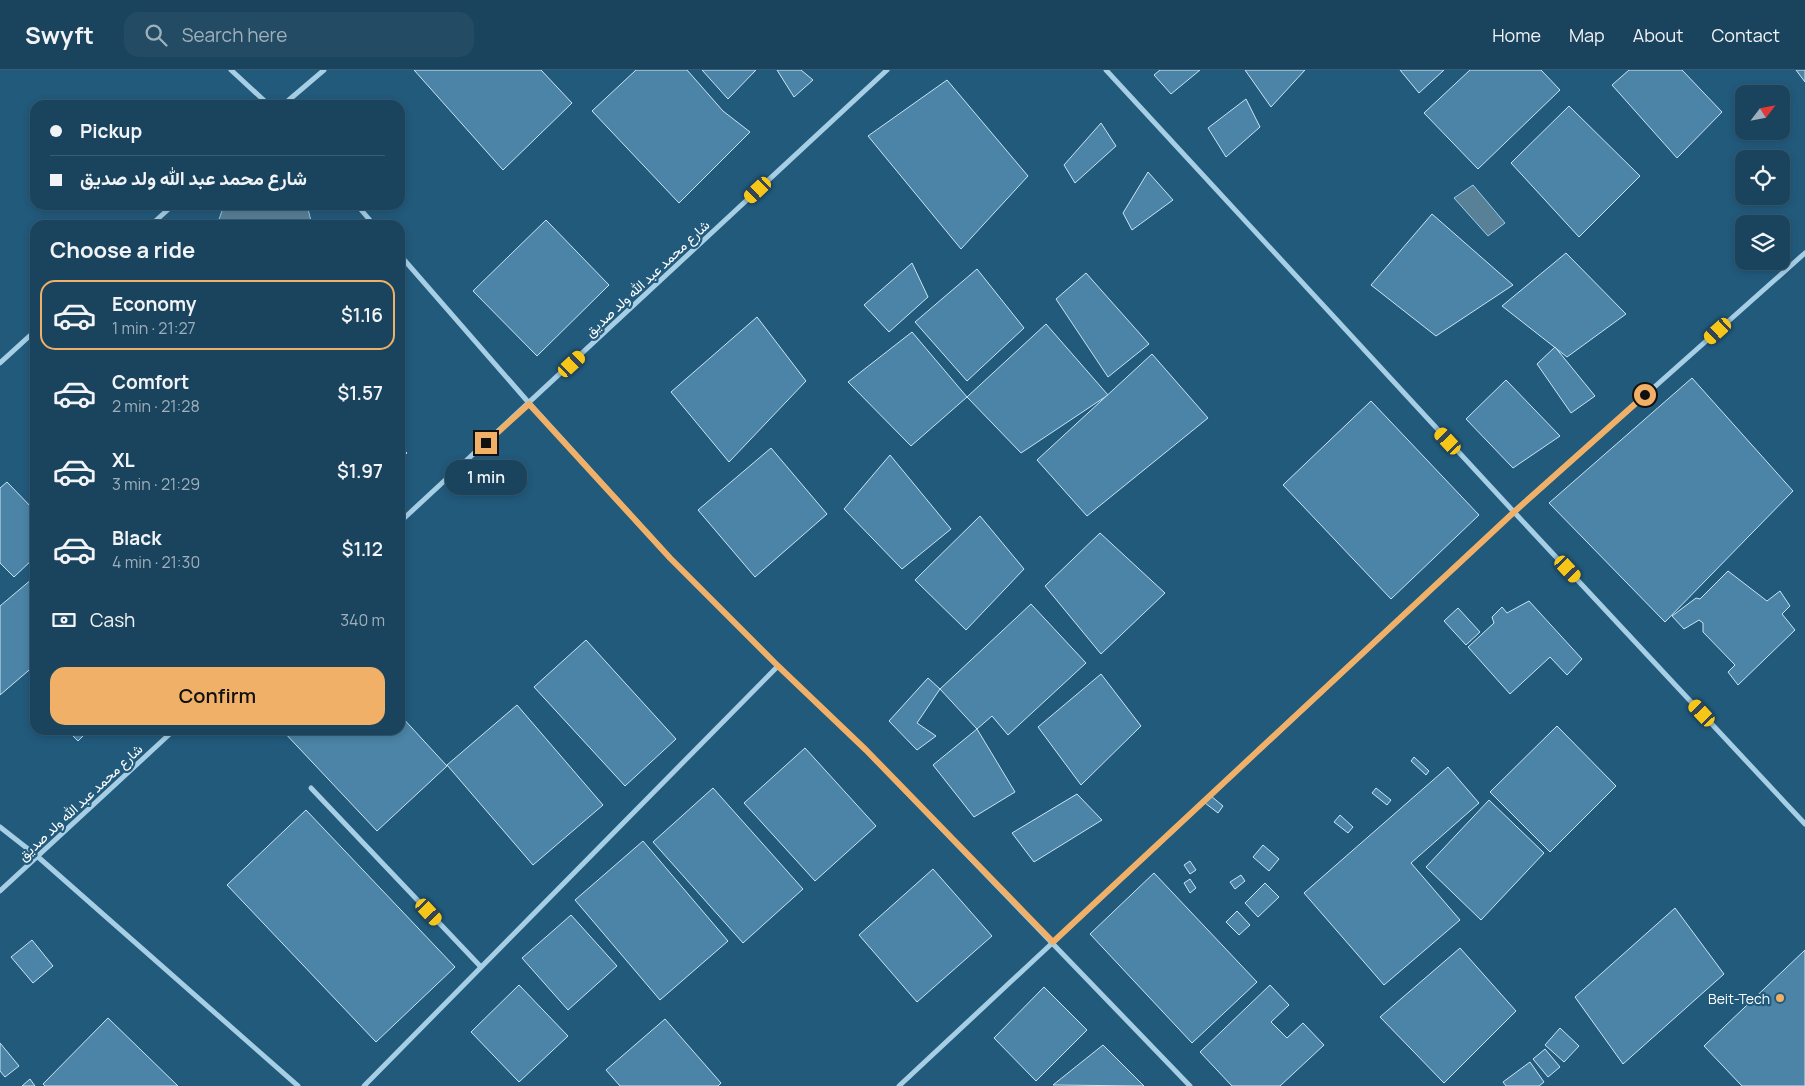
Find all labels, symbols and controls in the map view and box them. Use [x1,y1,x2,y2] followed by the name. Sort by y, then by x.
[124,12,474,57] search box
[25,18,94,51] text: Swyft
[142,21,170,49] icon: search
[182,22,287,48] text: Search here
[1492,23,1541,47] text: Home
[1569,23,1605,47] text: Map
[1633,23,1683,47] text: About
[1711,23,1780,47] text: Contact
[1735,85,1790,140] north arrow
[1735,85,1790,270] map controls
[80,118,142,144] text: Pickup
[1735,150,1790,205] button: locate
[80,165,307,191] text: شارع محمد عبد الله ولد صديق
[741,174,774,206] car
[581,215,715,342] street label: شارع محمد عبد الله ولد صديق
[1735,215,1790,270] button: layers
[50,235,195,265] text: Choose a ride
[112,291,196,317] text: Economy
[52,293,97,338] icon: car
[341,302,383,328] text: $1.16
[1701,315,1734,347] car
[112,317,196,339] text: 1 min · 21:27
[555,348,588,380] car
[112,369,189,395] text: Comfort
[52,371,97,416] icon: car
[338,380,383,406] text: $1.57
[1634,384,1656,406] route start
[112,395,200,417] text: 2 min · 21:28
[1432,425,1463,457] car
[475,432,497,454] route end
[112,447,135,473] text: XL
[52,449,97,494] icon: car
[337,458,383,484] text: $1.97
[445,460,527,496] callout: 1 min
[467,466,505,488] text: 1 min
[112,473,200,495] text: 3 min · 21:29
[112,525,161,551] text: Black
[52,527,97,572] icon: car
[342,536,383,562] text: $1.12
[112,551,200,573] text: 4 min · 21:30
[1552,553,1583,585] car
[50,606,78,634] icon: cash
[90,607,135,633] text: Cash
[340,609,385,631] text: 340 m
[50,667,385,725] button: Confirm
[1686,697,1717,729] car
[14,739,148,866] street label: شارع محمد عبد الله ولد صديق
[413,896,444,928] car
[1708,989,1770,1008] place label: Beit-Tech
[1774,992,1786,1004] marker: Beit-Tech

